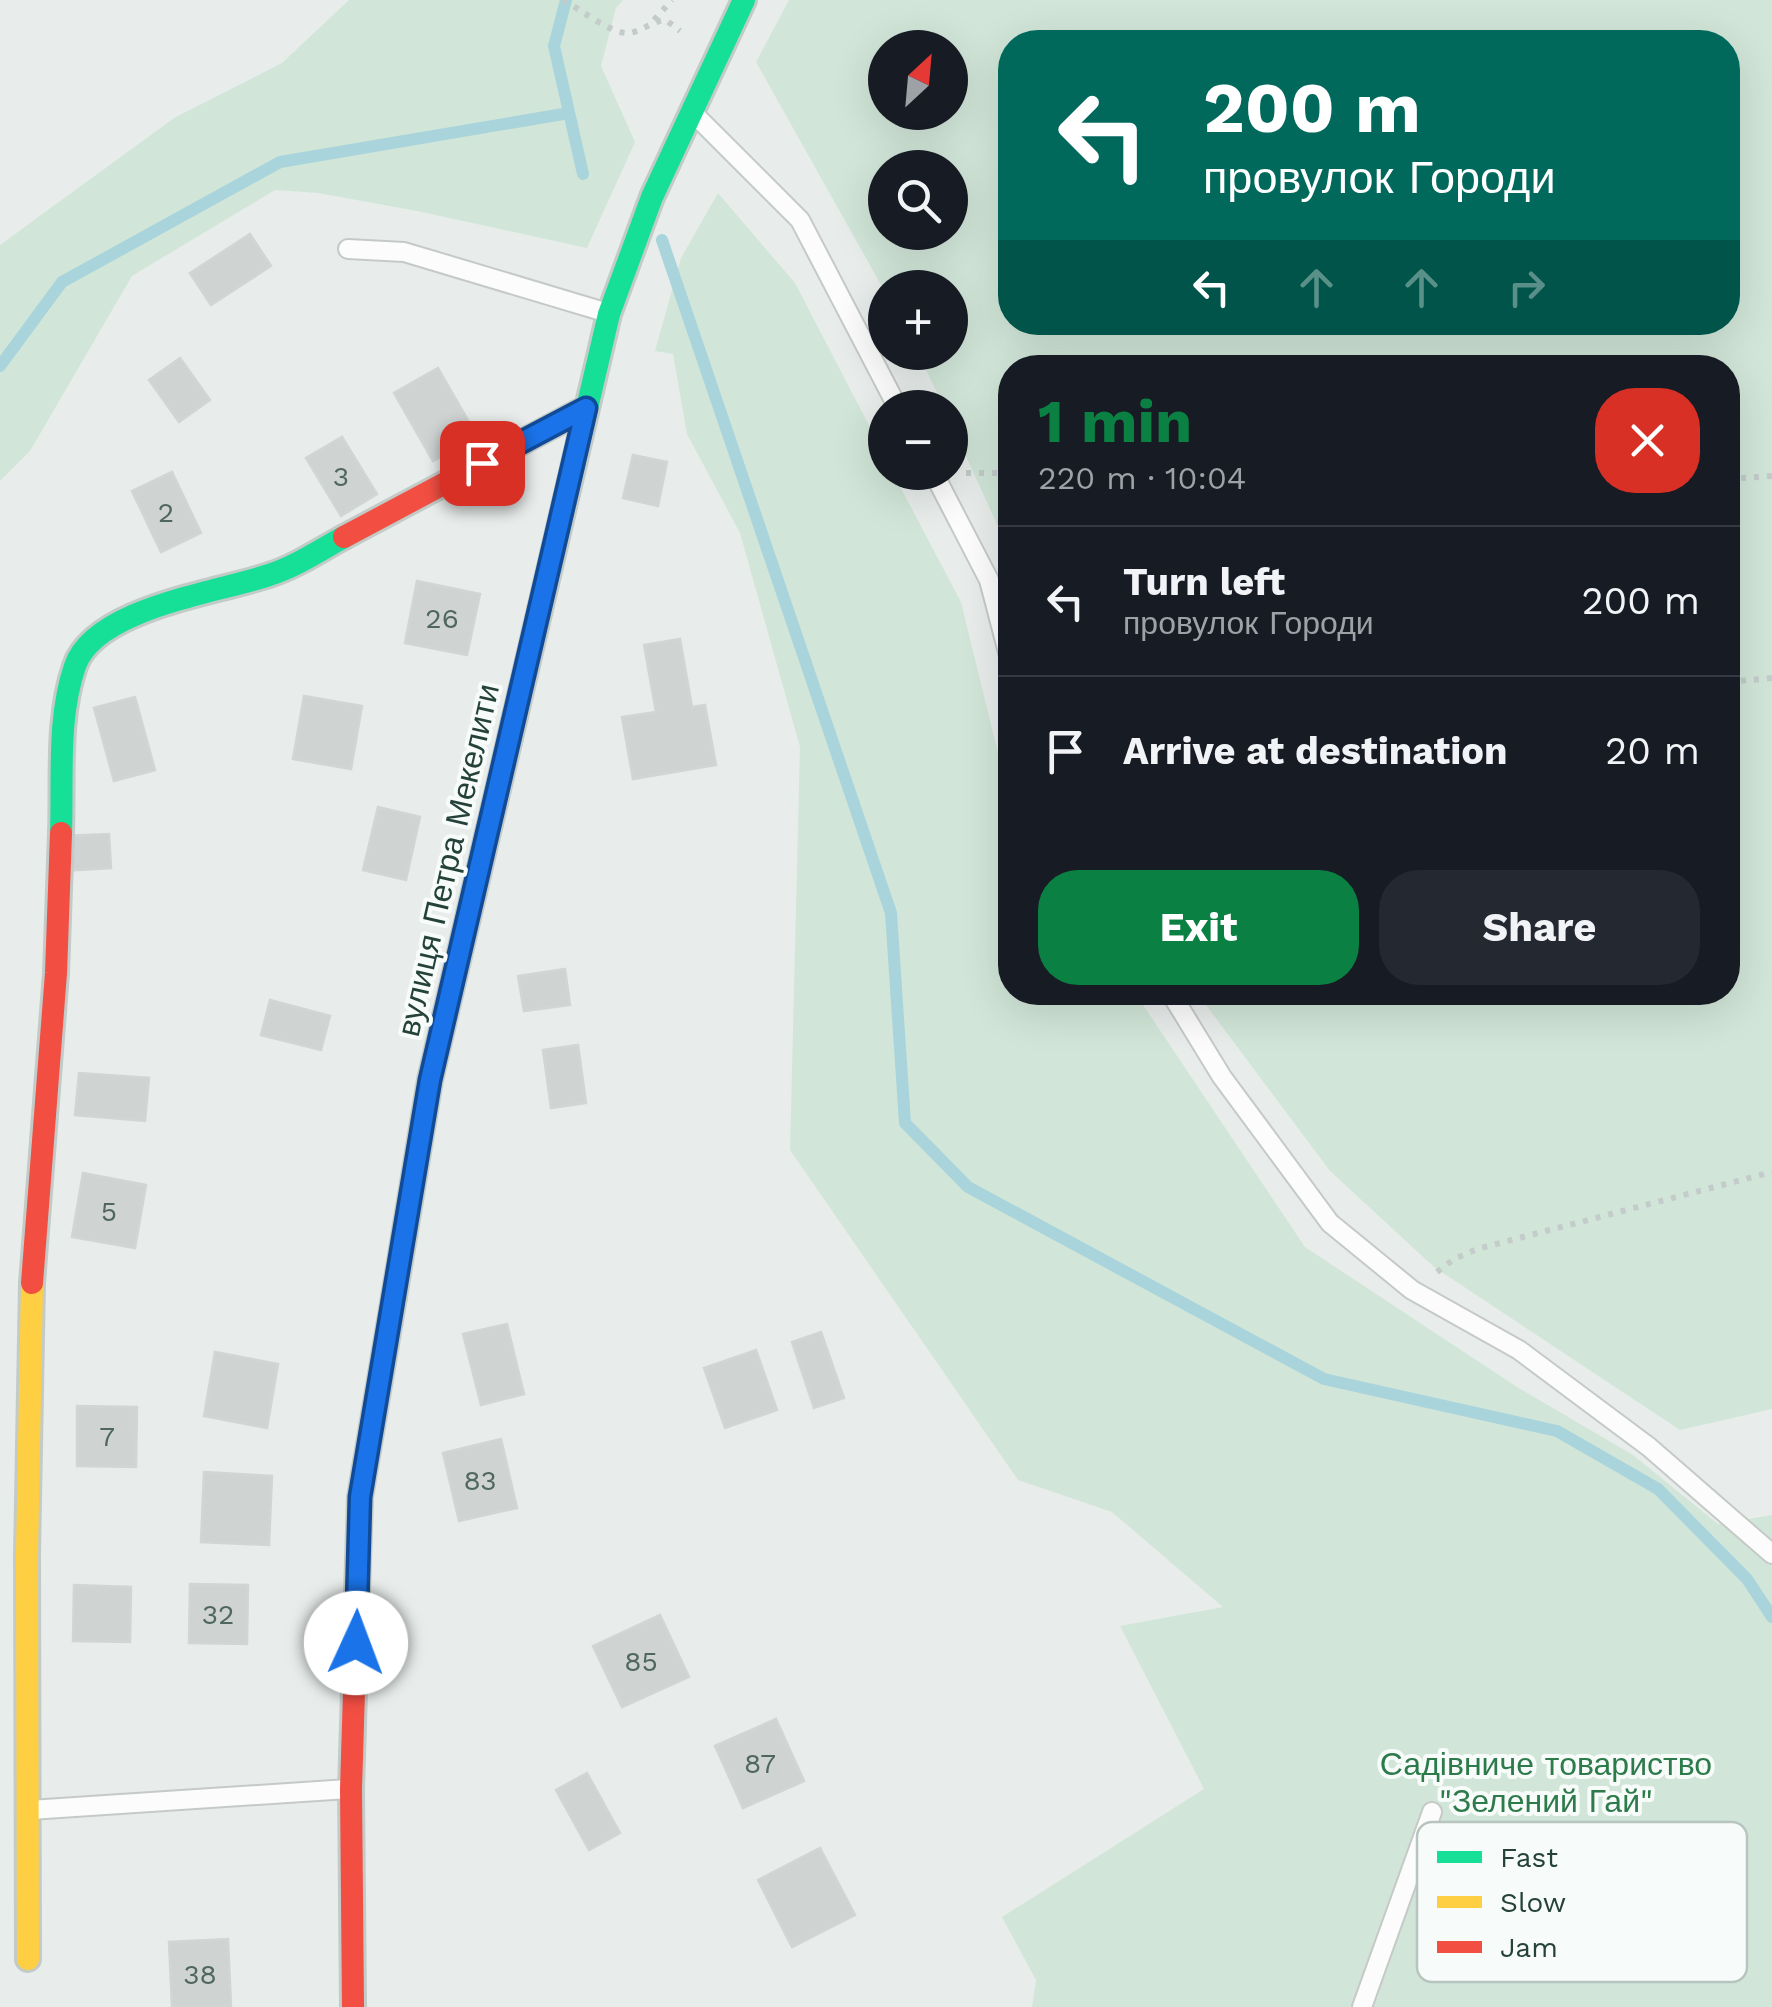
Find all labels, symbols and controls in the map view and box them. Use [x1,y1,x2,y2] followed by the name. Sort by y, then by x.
[868,30,968,130] north arrow
[868,30,968,490] map controls
[1203,67,1421,149] text: 200 m
[1038,70,1168,200] icon: left
[868,150,968,250] button: search
[1203,151,1556,204] text: провулок Городи
[1184,260,1239,315] icon: left
[1289,260,1344,315] icon: ahead
[1394,260,1449,315] icon: ahead
[1499,260,1554,315] icon: right
[868,270,968,370] button: +
[1038,386,1192,457] text: 1 min
[1595,388,1700,493] button: close
[868,390,968,490] button: −
[440,421,525,506] pin
[455,436,510,491] icon: arrive
[1038,459,1246,497] text: 220 m · 10:04
[333,460,349,493] house number: 3
[158,496,174,529] house number: 2
[1123,560,1285,604] text: Turn left
[1038,574,1093,629] icon: left
[1581,579,1700,623] text: 200 m
[425,602,459,635] house number: 26
[1123,604,1374,642] text: провулок Городи
[389,680,507,1040] street label: вулиця Петра Мекелити
[1038,724,1093,779] icon: arrive
[1123,729,1508,773] text: Arrive at destination
[1605,729,1700,773] text: 20 m
[1038,870,1359,985] button: Exit
[1379,870,1700,985] button: Share
[101,1195,117,1228] house number: 5
[99,1420,115,1453] house number: 7
[463,1464,497,1497] house number: 83
[304,1591,408,1695] position arrow
[202,1598,234,1631] house number: 32
[624,1645,658,1678] house number: 85
[1380,1745,1712,1820] park label: Садівниче товариство "Зелений Гай"
[744,1747,776,1780] house number: 87
[1417,1822,1747,1982] legend
[1500,1841,1558,1874] text: Fast
[1500,1886,1566,1919] text: Slow
[1500,1931,1558,1964] text: Jam
[183,1958,217,1991] house number: 38

